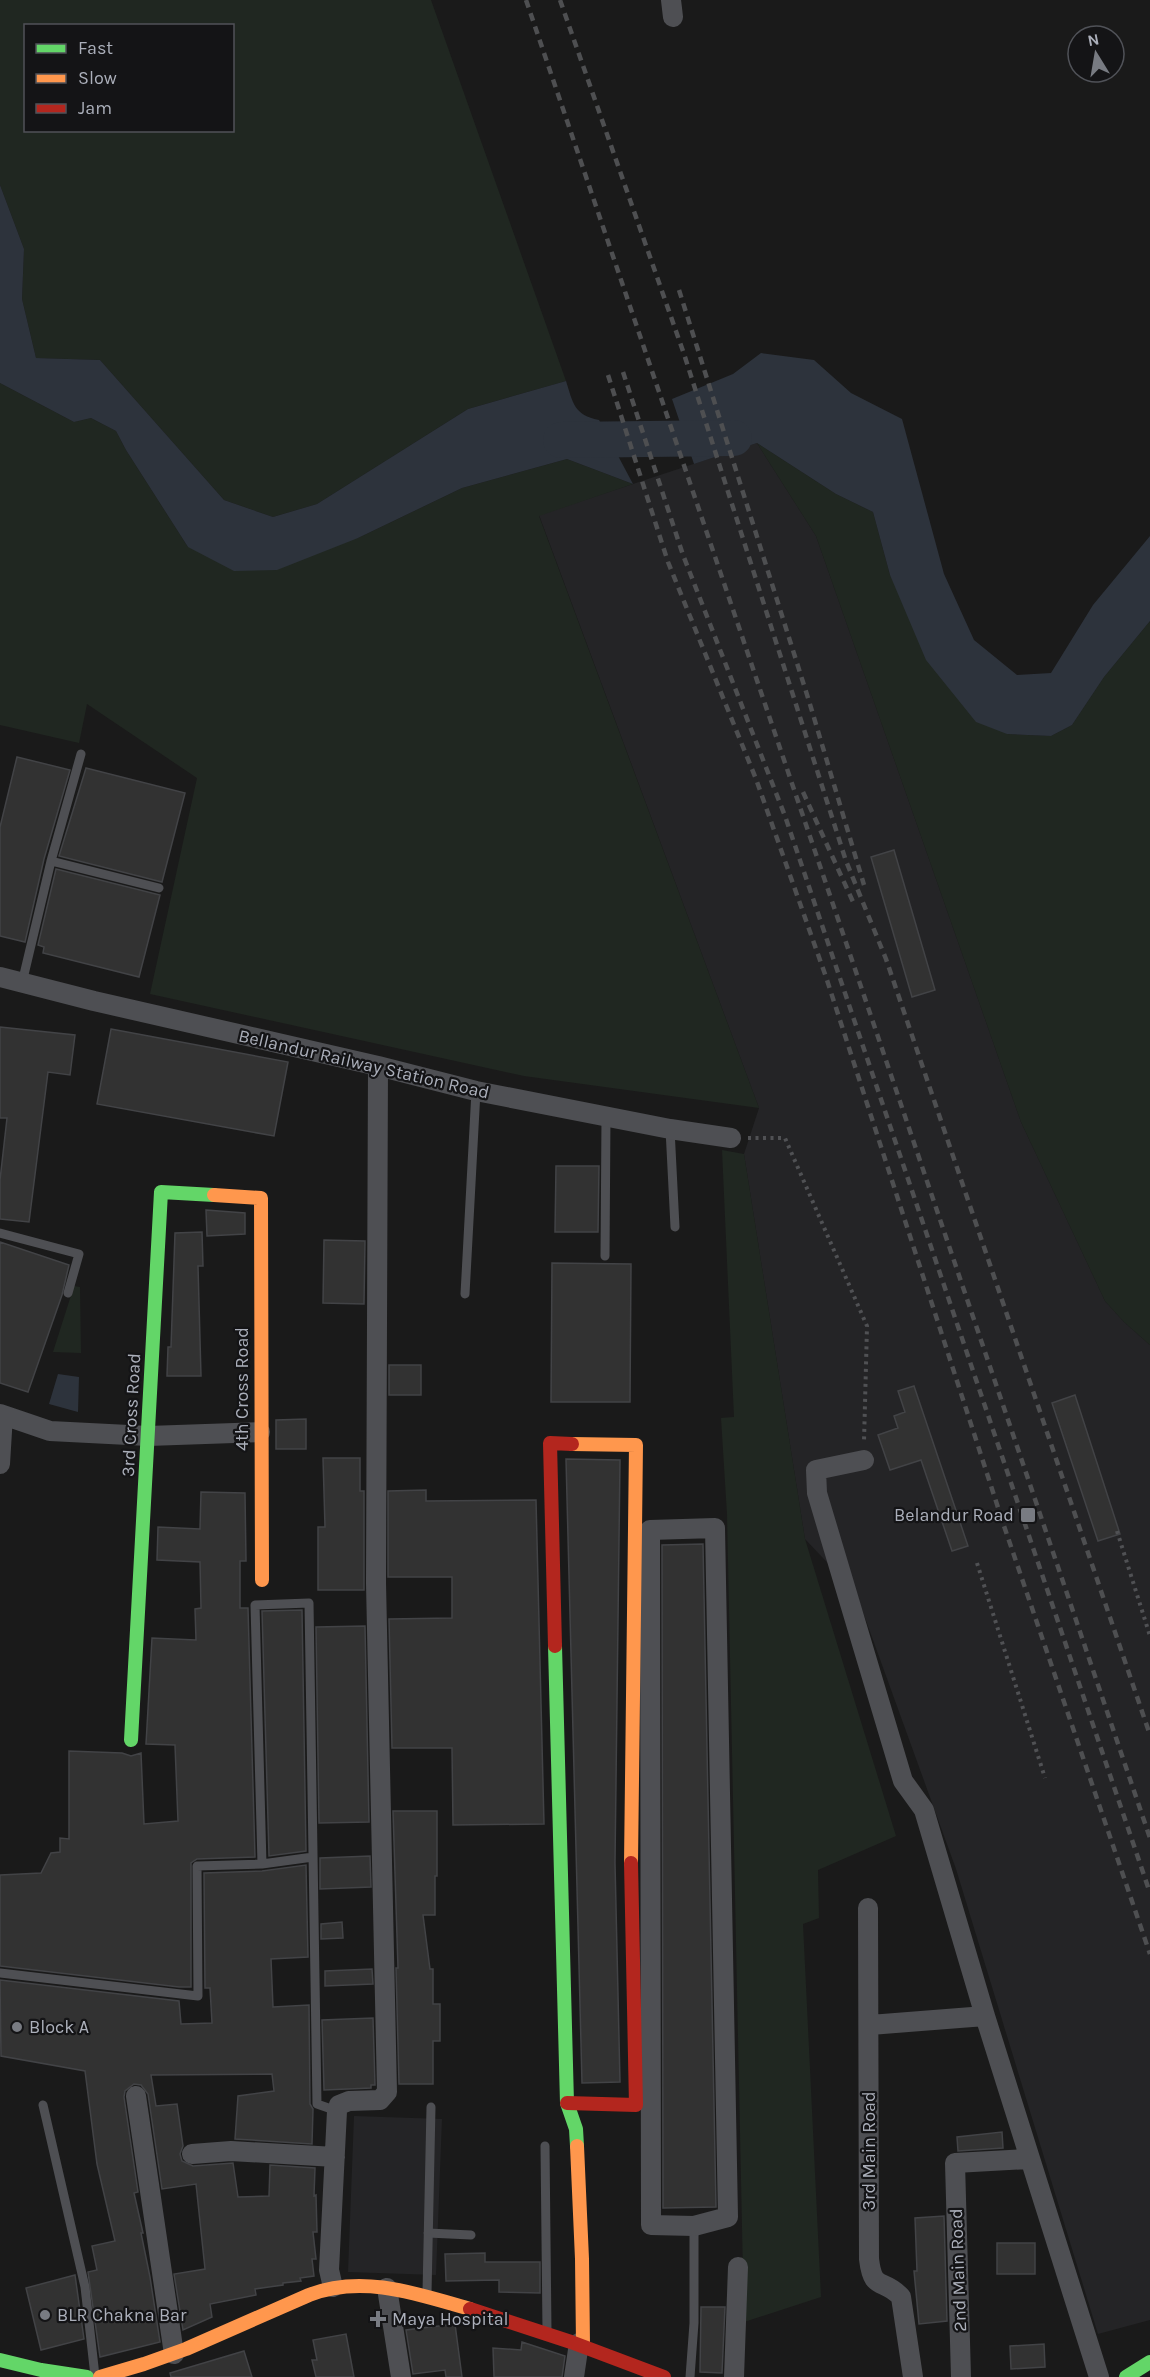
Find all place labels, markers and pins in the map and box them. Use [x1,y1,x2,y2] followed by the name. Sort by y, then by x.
[894,1504,1014,1526] place label: Belandur Road
[1019,1506,1037,1524] marker: Belandur Road
[29,2016,89,2038] place label: Block A
[10,2020,24,2034] marker: Block A
[57,2304,187,2326] place label: BLR Chakna Bar
[38,2308,52,2322] marker: BLR Chakna Bar
[392,2308,509,2330] place label: Maya Hospital
[369,2310,387,2328] marker: Maya Hospital

